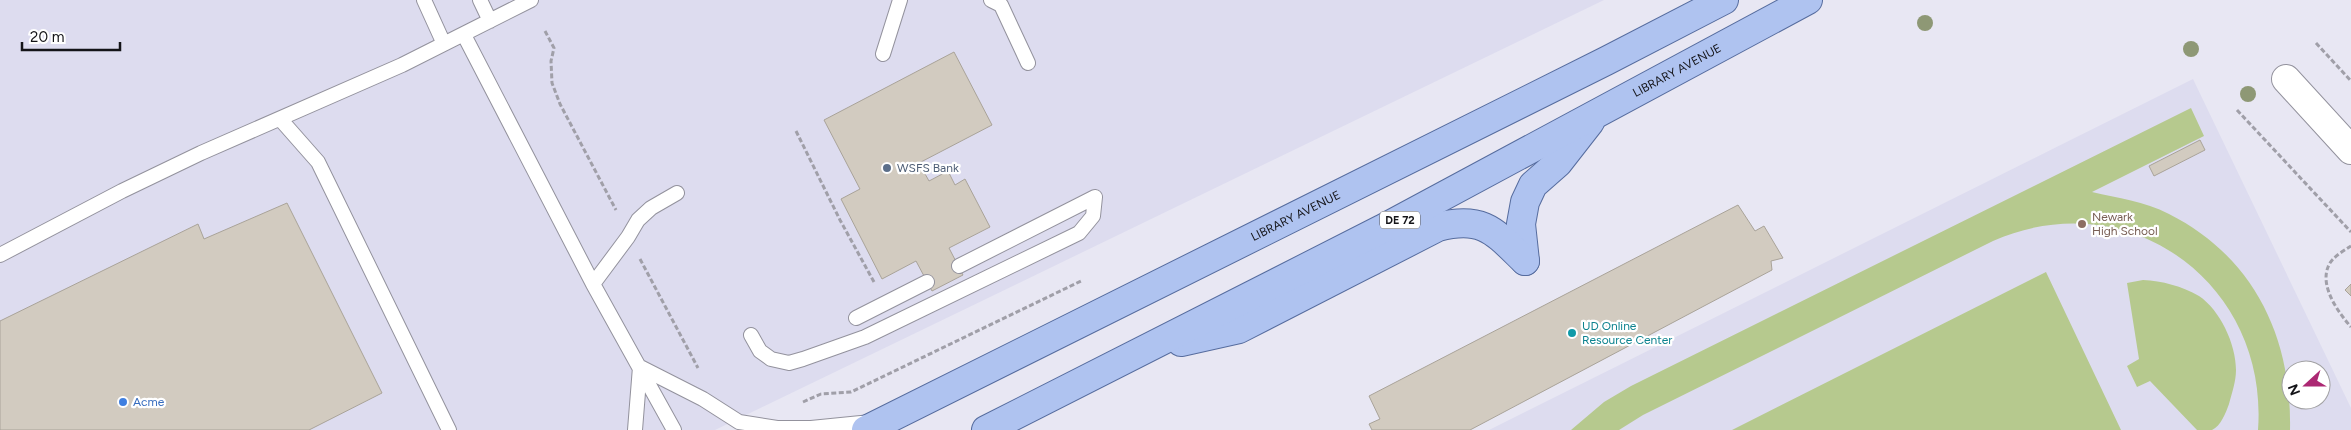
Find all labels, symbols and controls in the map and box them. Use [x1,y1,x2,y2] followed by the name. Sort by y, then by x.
[22,20,120,52] scale bar
[30,28,64,46] text: 20 m
[1630,41,1724,100] street label: LIBRARY AVENUE
[897,161,959,175] place label: WSFS Bank
[881,162,893,174] marker: WSFS Bank
[1248,188,1343,244] street label: LIBRARY AVENUE
[2092,210,2158,238] place label: Newark High School
[1380,212,1420,228] road number: DE 72
[2076,218,2088,230] marker: Newark High School
[1582,319,1672,347] place label: UD Online Resource Center
[1566,327,1578,339] marker: UD Online Resource Center
[2281,360,2331,410] north arrow
[2284,381,2304,398] text: N
[133,395,165,409] place label: Acme
[117,396,129,408] marker: Acme

